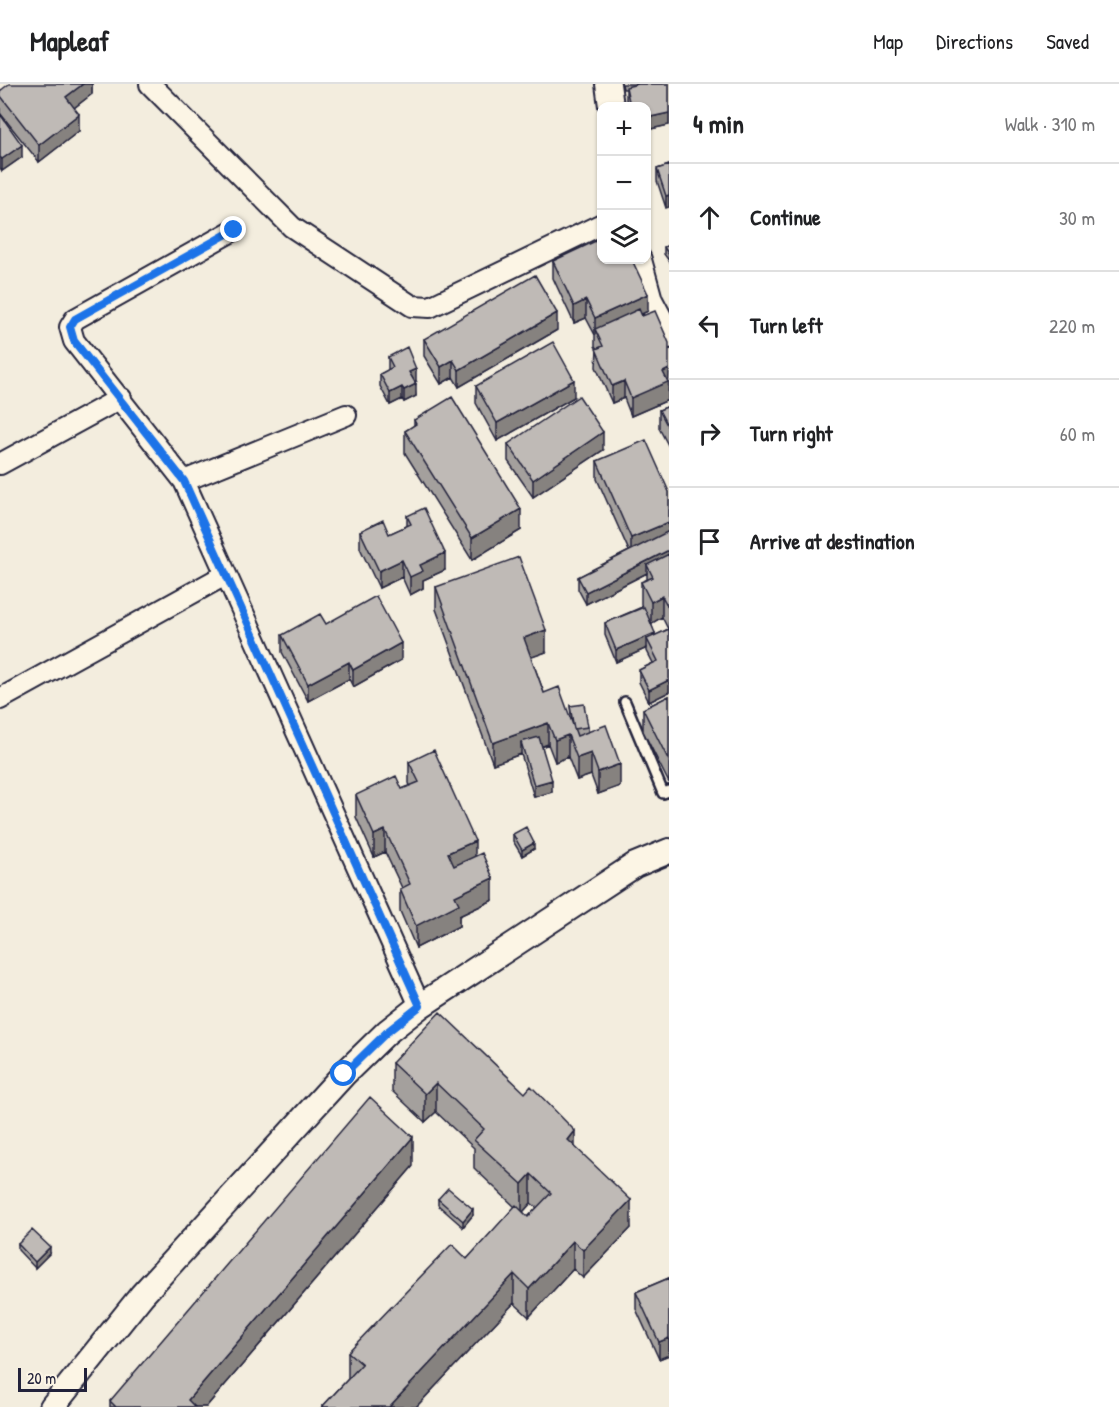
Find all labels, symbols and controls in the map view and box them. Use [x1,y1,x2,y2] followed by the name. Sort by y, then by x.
[30,22,109,60] text: Mapleaf
[873,27,903,56] text: Map
[936,27,1013,56] text: Directions
[1046,27,1089,56] text: Saved
[597,102,651,264] map controls
[597,102,651,156] button: +
[693,106,744,141] text: 4 min
[1005,110,1095,137] text: Walk · 310 m
[597,156,651,210] button: −
[693,201,726,234] icon: ahead
[750,202,821,232] text: Continue
[1059,204,1095,231] text: 30 m
[597,210,651,264] button: layers
[220,216,246,242] route end
[693,309,726,342] icon: left
[750,310,823,340] text: Turn left
[1049,312,1095,339] text: 220 m
[693,417,726,450] icon: right
[750,418,833,448] text: Turn right
[1060,420,1095,447] text: 60 m
[693,525,726,558] icon: arrive
[750,526,915,556] text: Arrive at destination
[330,1060,356,1086] route start
[18,1365,87,1392] scale bar
[27,1367,56,1389] text: 20 m

